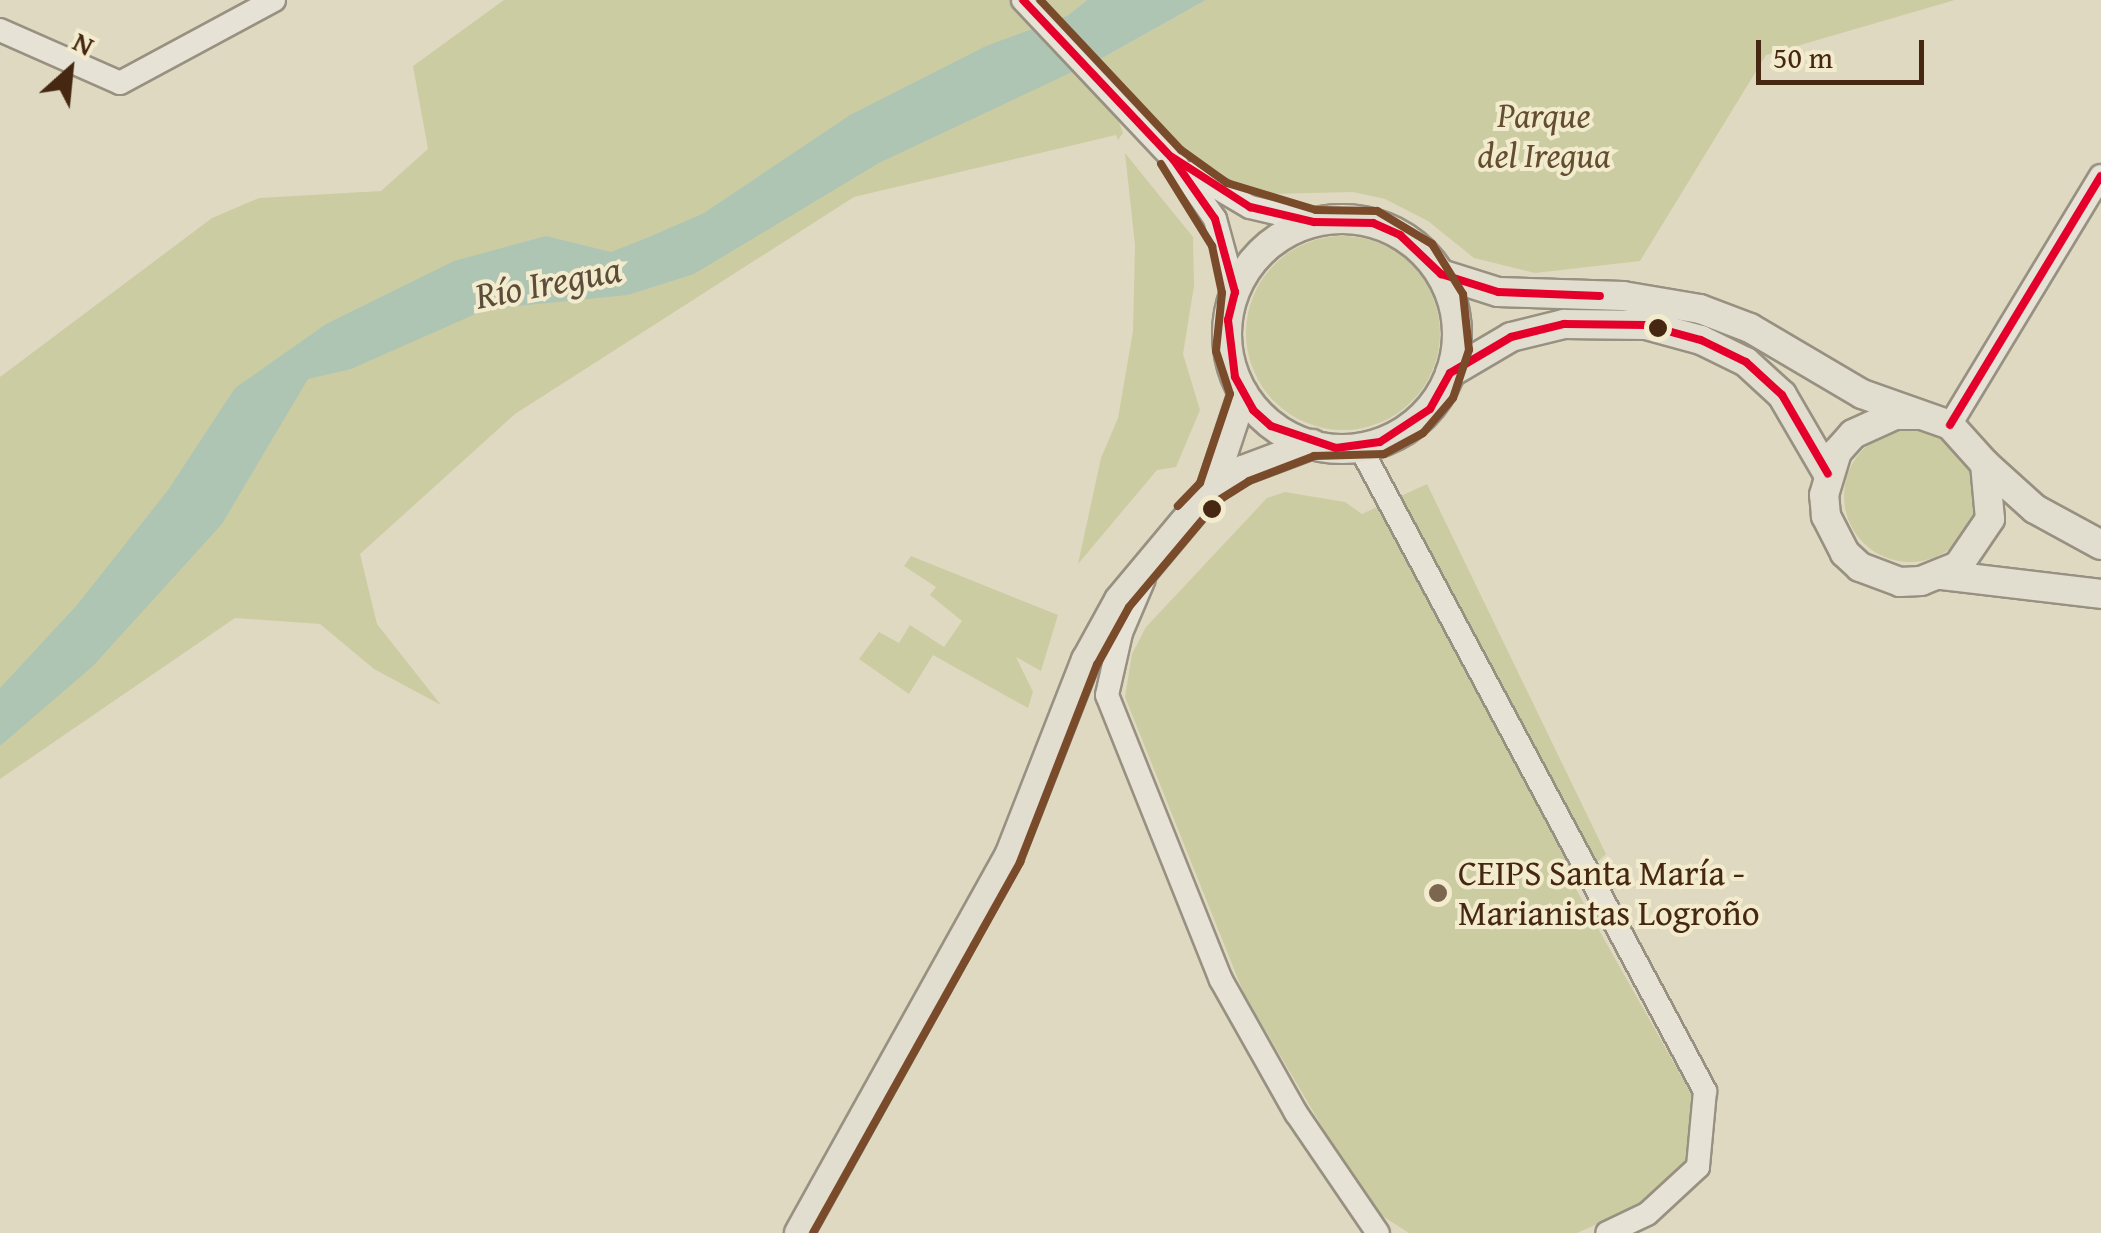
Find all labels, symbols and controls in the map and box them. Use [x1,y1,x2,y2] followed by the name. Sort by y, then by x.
[20,20,120,120] north arrow
[66,20,101,65] text: N
[1761,20,1928,82] scale bar
[1773,35,1833,79] text: 50 m
[1478,94,1610,176] park label: Parque del Iregua
[471,246,625,318] water label: Río Iregua
[1648,318,1668,338] unlabelled marker
[1202,499,1222,519] unlabelled marker
[1458,852,1759,934] place label: CEIPS Santa María - Marianistas Logroño
[1427,882,1449,904] marker: CEIPS Santa María - Marianistas Logroño

